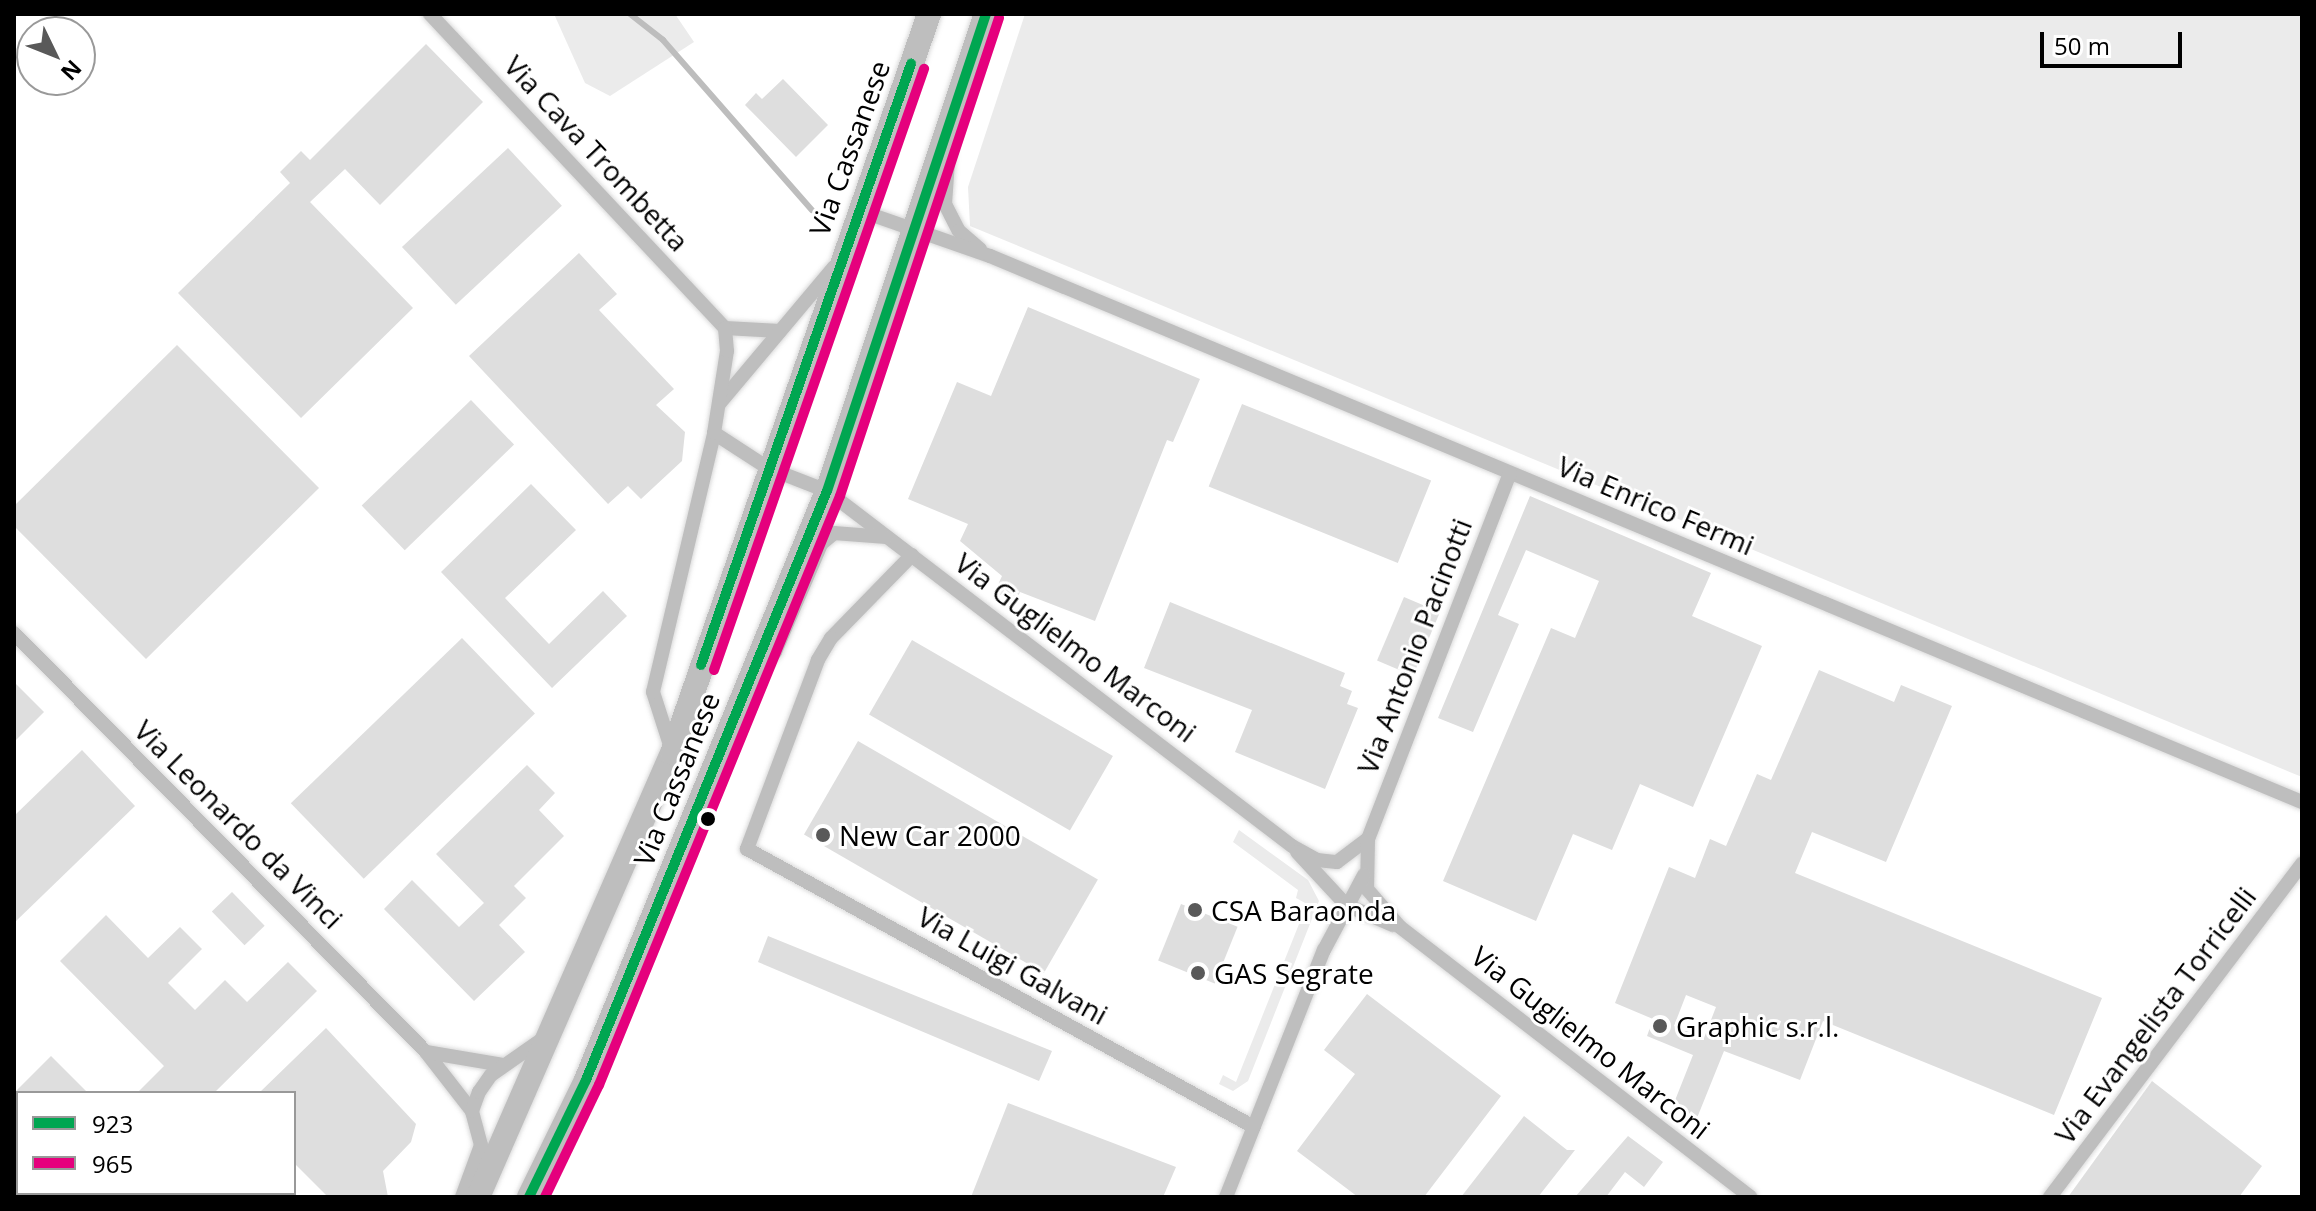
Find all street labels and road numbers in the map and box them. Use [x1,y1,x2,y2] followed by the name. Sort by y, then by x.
[498,48,696,258] street label: Via Cava Trombetta
[802,56,896,240] street label: Via Cassanese
[1553,449,1759,561] street label: Via Enrico Fermi
[1350,514,1478,778] street label: Via Antonio Pacinotti
[949,545,1203,749] street label: Via Guglielmo Marconi
[626,687,726,871] street label: Via Cassanese
[128,713,350,935] street label: Via Leonardo da Vinci
[2048,880,2262,1150] street label: Via Evangelista Torricelli
[912,899,1114,1031] street label: Via Luigi Galvani
[1465,939,1717,1145] street label: Via Guglielmo Marconi

